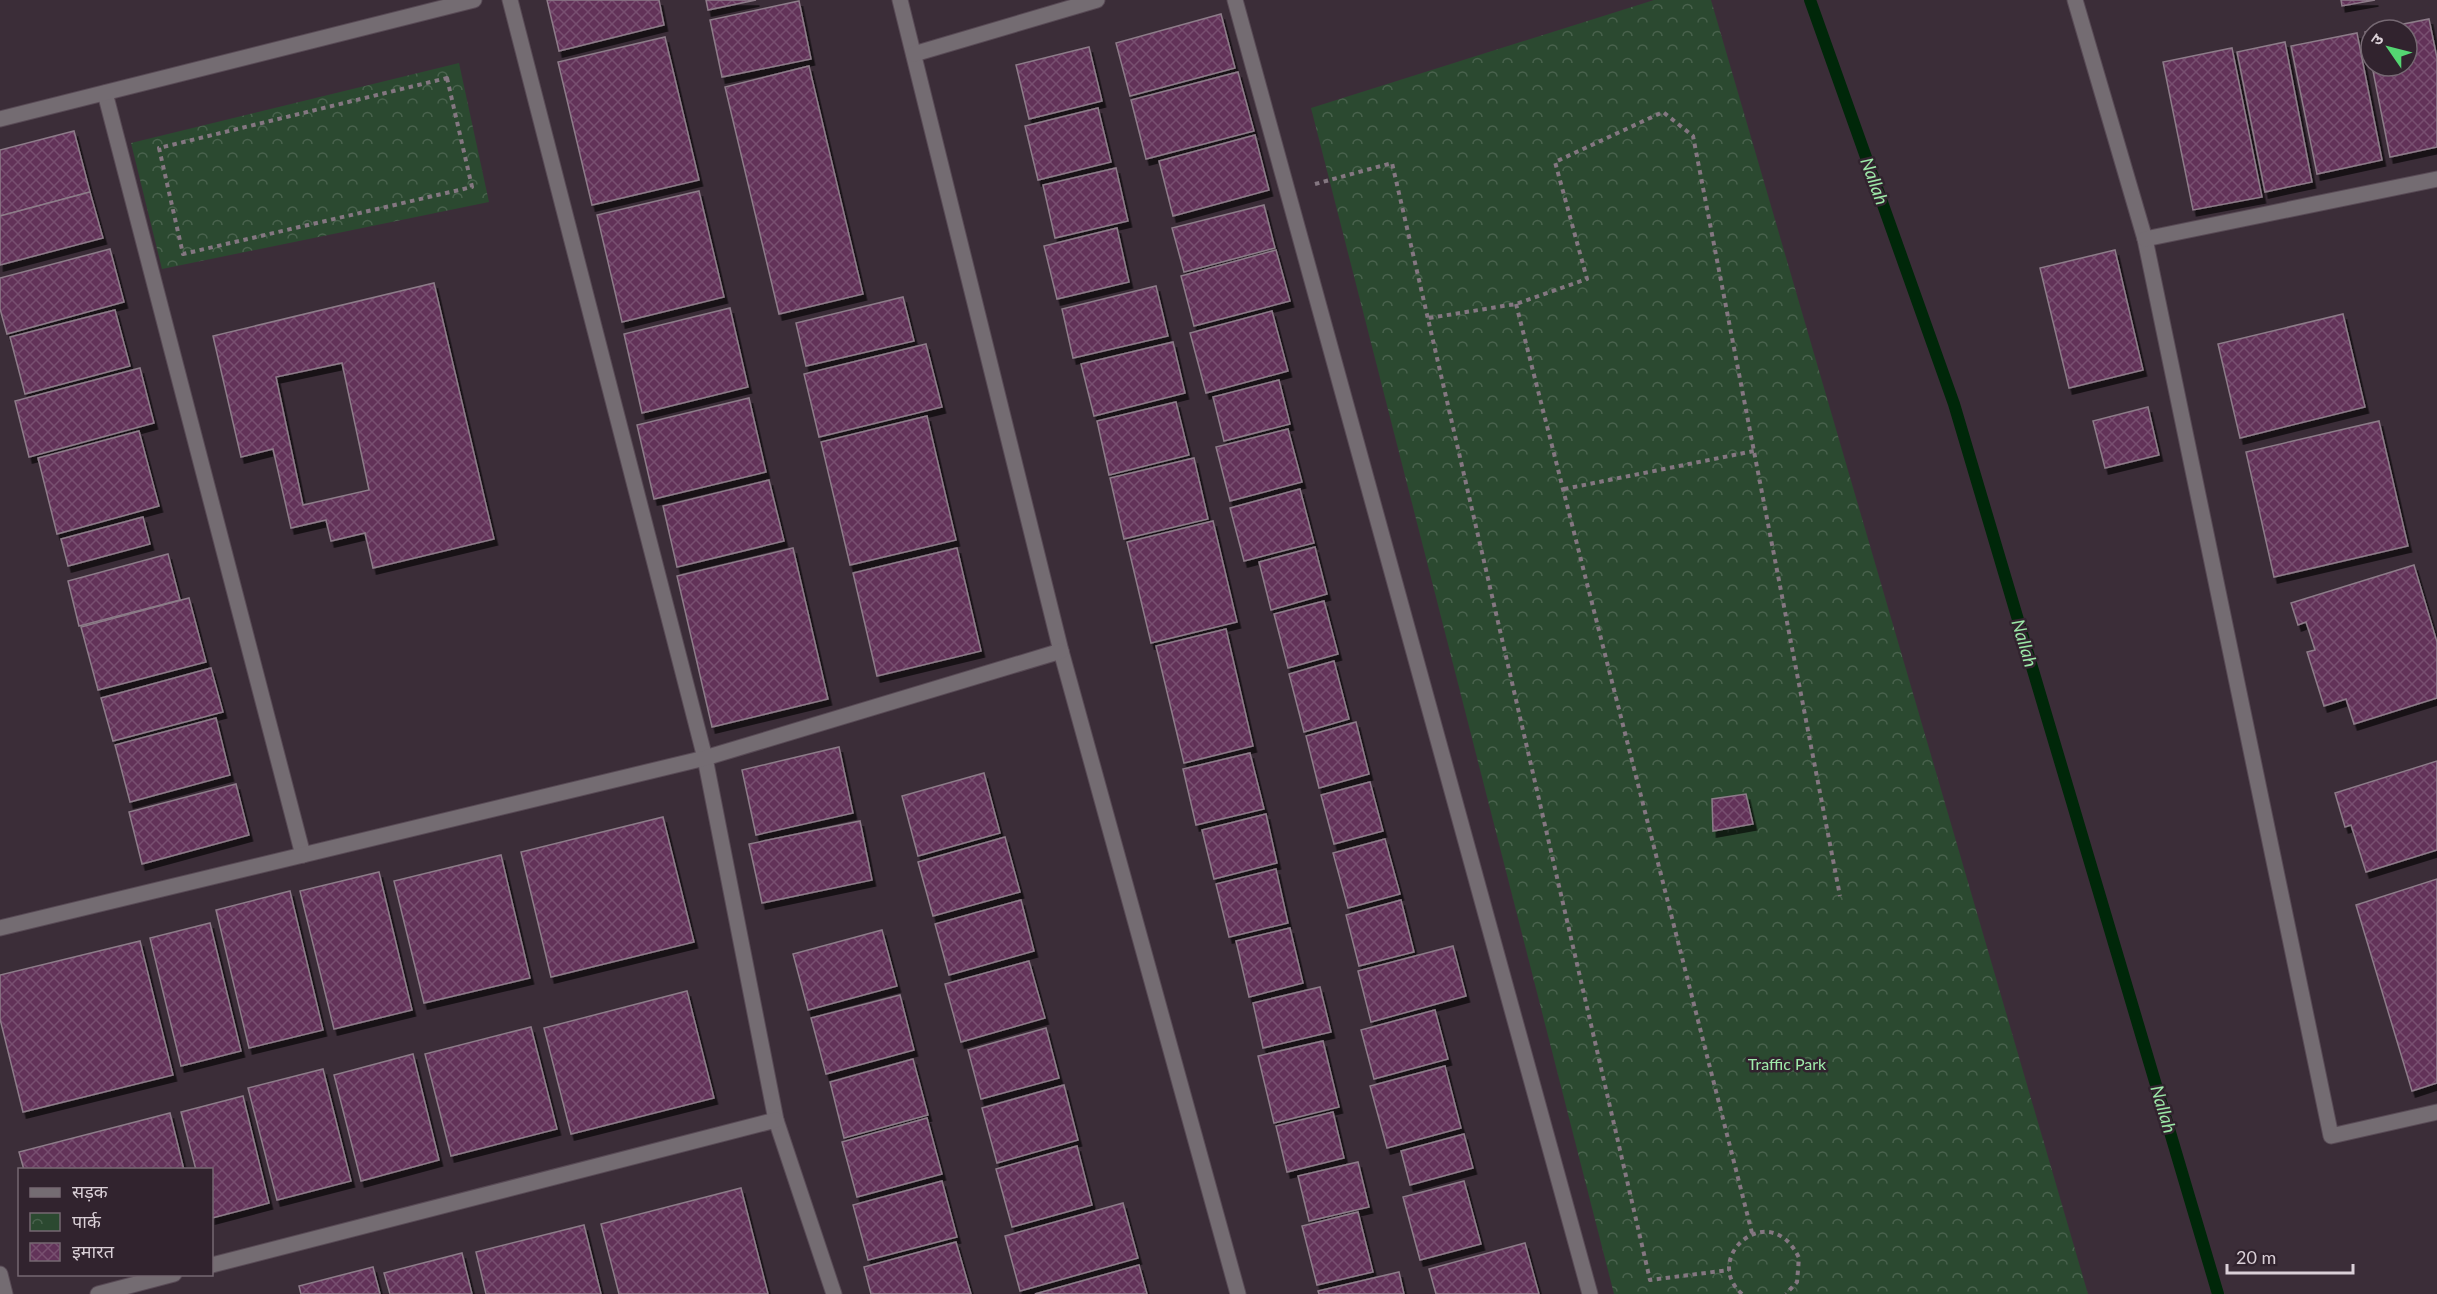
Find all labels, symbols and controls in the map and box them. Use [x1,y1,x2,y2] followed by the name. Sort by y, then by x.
[2359,18,2419,78] north arrow
[2366,29,2387,48] text: उ
[1856,154,1894,208] water label: Nallah
[2007,617,2043,669] water label: Nallah
[1748,1054,1827,1073] park label: Traffic Park
[2146,1083,2182,1135] water label: Nallah
[18,1168,213,1276] legend
[72,1180,109,1202] text: सड़क
[72,1210,102,1232] text: पार्क
[2227,1237,2353,1275] scale bar
[72,1240,115,1262] text: इमारत
[2236,1246,2276,1268] text: 20 m

